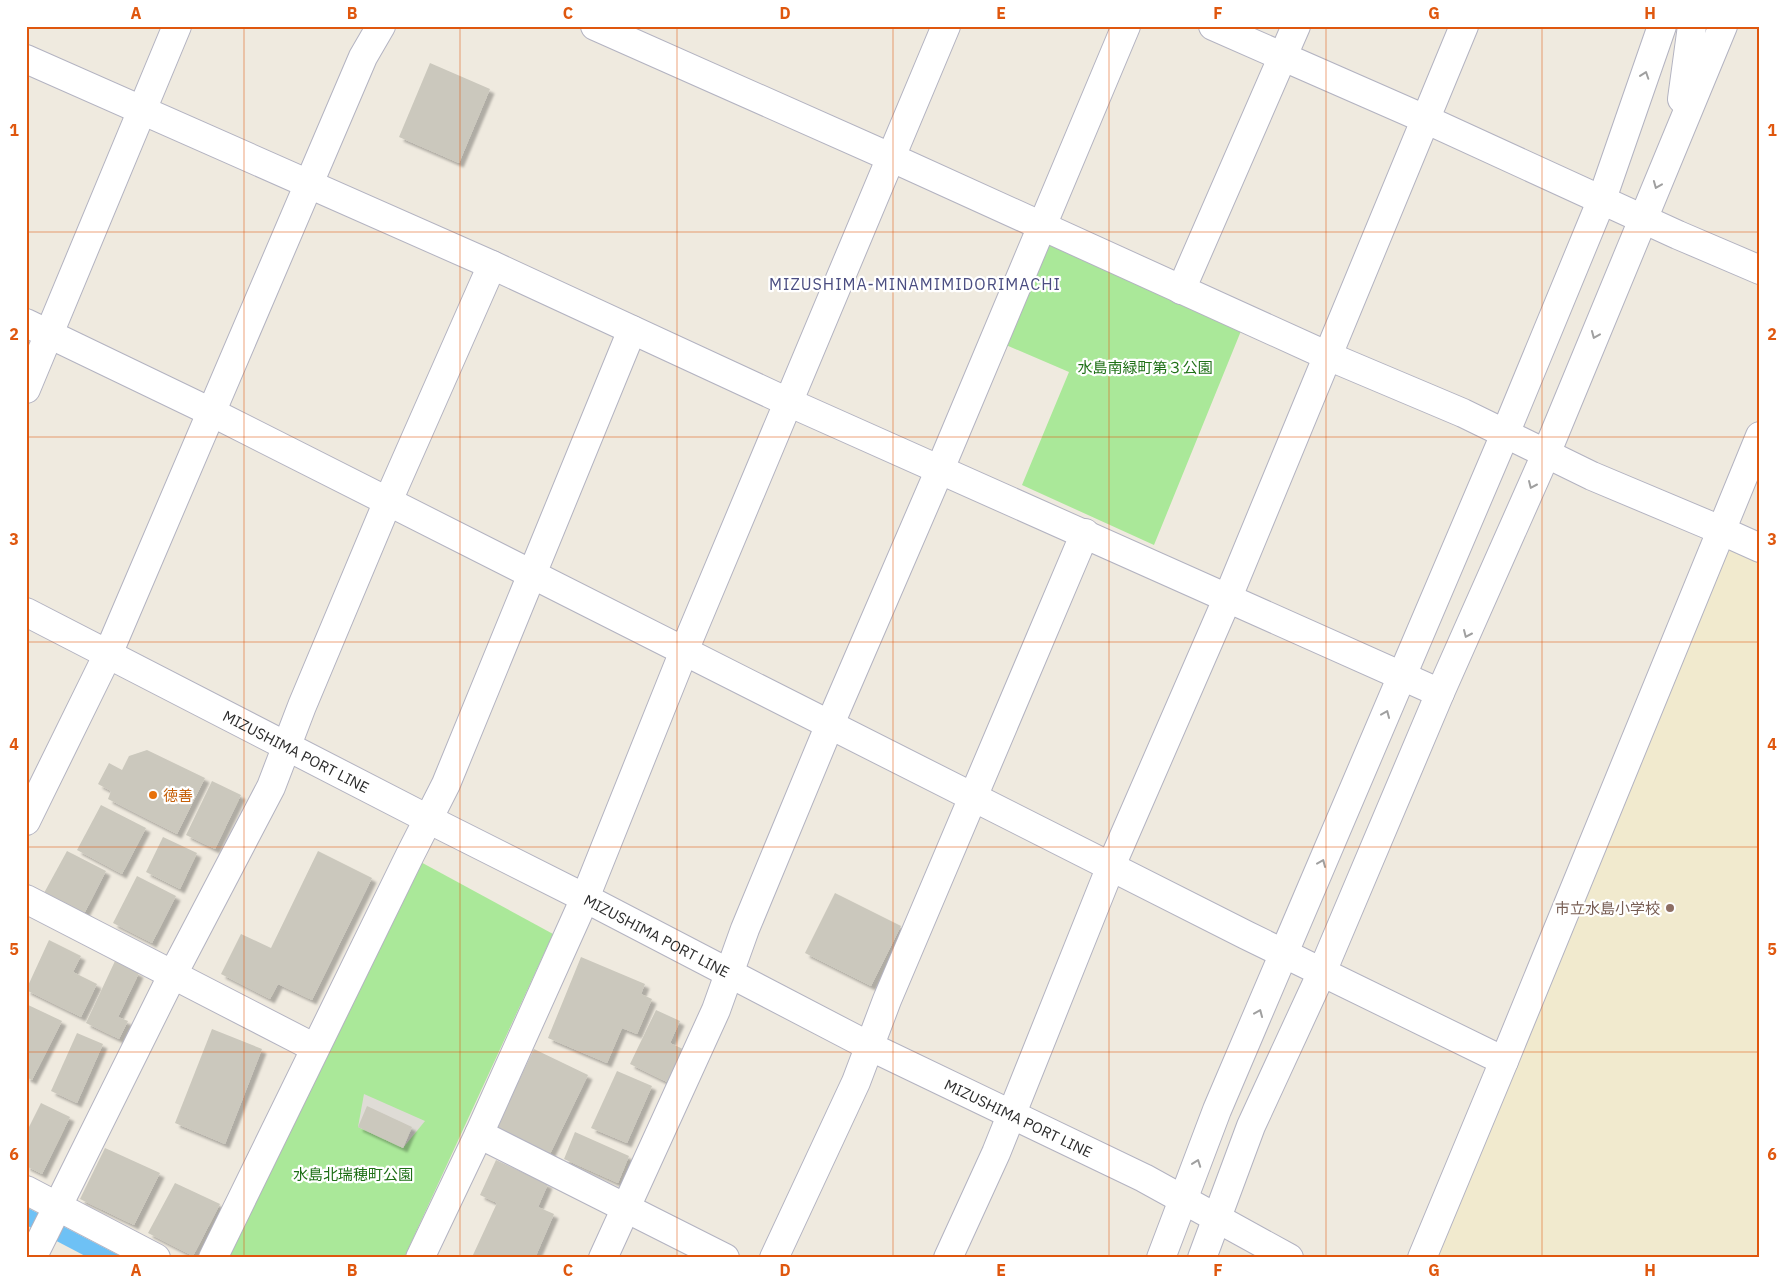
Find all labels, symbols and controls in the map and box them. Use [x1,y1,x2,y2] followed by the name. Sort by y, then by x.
[131,3,142,23] text: A
[347,3,358,23] text: B
[563,3,573,23] text: C
[779,3,791,23] text: D
[996,3,1006,23] text: E
[1213,3,1223,23] text: F
[1428,3,1440,23] text: G
[1644,3,1656,23] text: H
[1639,71,1649,79] one-way arrow
[9,120,19,140] text: 1
[1767,120,1777,140] text: 1
[1653,180,1664,189] one-way arrow
[769,274,1061,294] district label: MIZUSHIMA-MINAMIMIDORIMACHI
[9,324,19,344] text: 2
[1767,324,1777,344] text: 2
[1591,330,1602,339] one-way arrow
[1077,358,1213,377] park label: 水島南緑町第３公園
[1528,480,1539,489] one-way arrow
[9,529,19,549] text: 3
[1767,529,1777,549] text: 3
[1462,629,1473,638] one-way arrow
[220,706,373,797] street label: MIZUSHIMA PORT LINE
[1379,710,1390,719] one-way arrow
[9,734,19,754] text: 4
[1767,734,1777,754] text: 4
[163,786,193,805] place label: 徳善
[147,789,159,801] marker: 徳善
[1316,859,1327,868] one-way arrow
[581,890,733,981] street label: MIZUSHIMA PORT LINE
[1555,899,1660,918] place label: 市立水島小学校
[1664,902,1676,914] marker: 市立水島小学校
[9,939,19,959] text: 5
[1767,939,1777,959] text: 5
[1252,1009,1263,1018] one-way arrow
[941,1074,1096,1161] street label: MIZUSHIMA PORT LINE
[9,1144,19,1164] text: 6
[1767,1144,1777,1164] text: 6
[1191,1159,1201,1168] one-way arrow
[293,1165,413,1184] park label: 水島北瑞穂町公園
[131,1260,142,1280] text: A
[347,1260,358,1280] text: B
[563,1260,573,1280] text: C
[779,1260,791,1280] text: D
[996,1260,1006,1280] text: E
[1213,1260,1223,1280] text: F
[1428,1260,1440,1280] text: G
[1644,1260,1656,1280] text: H

